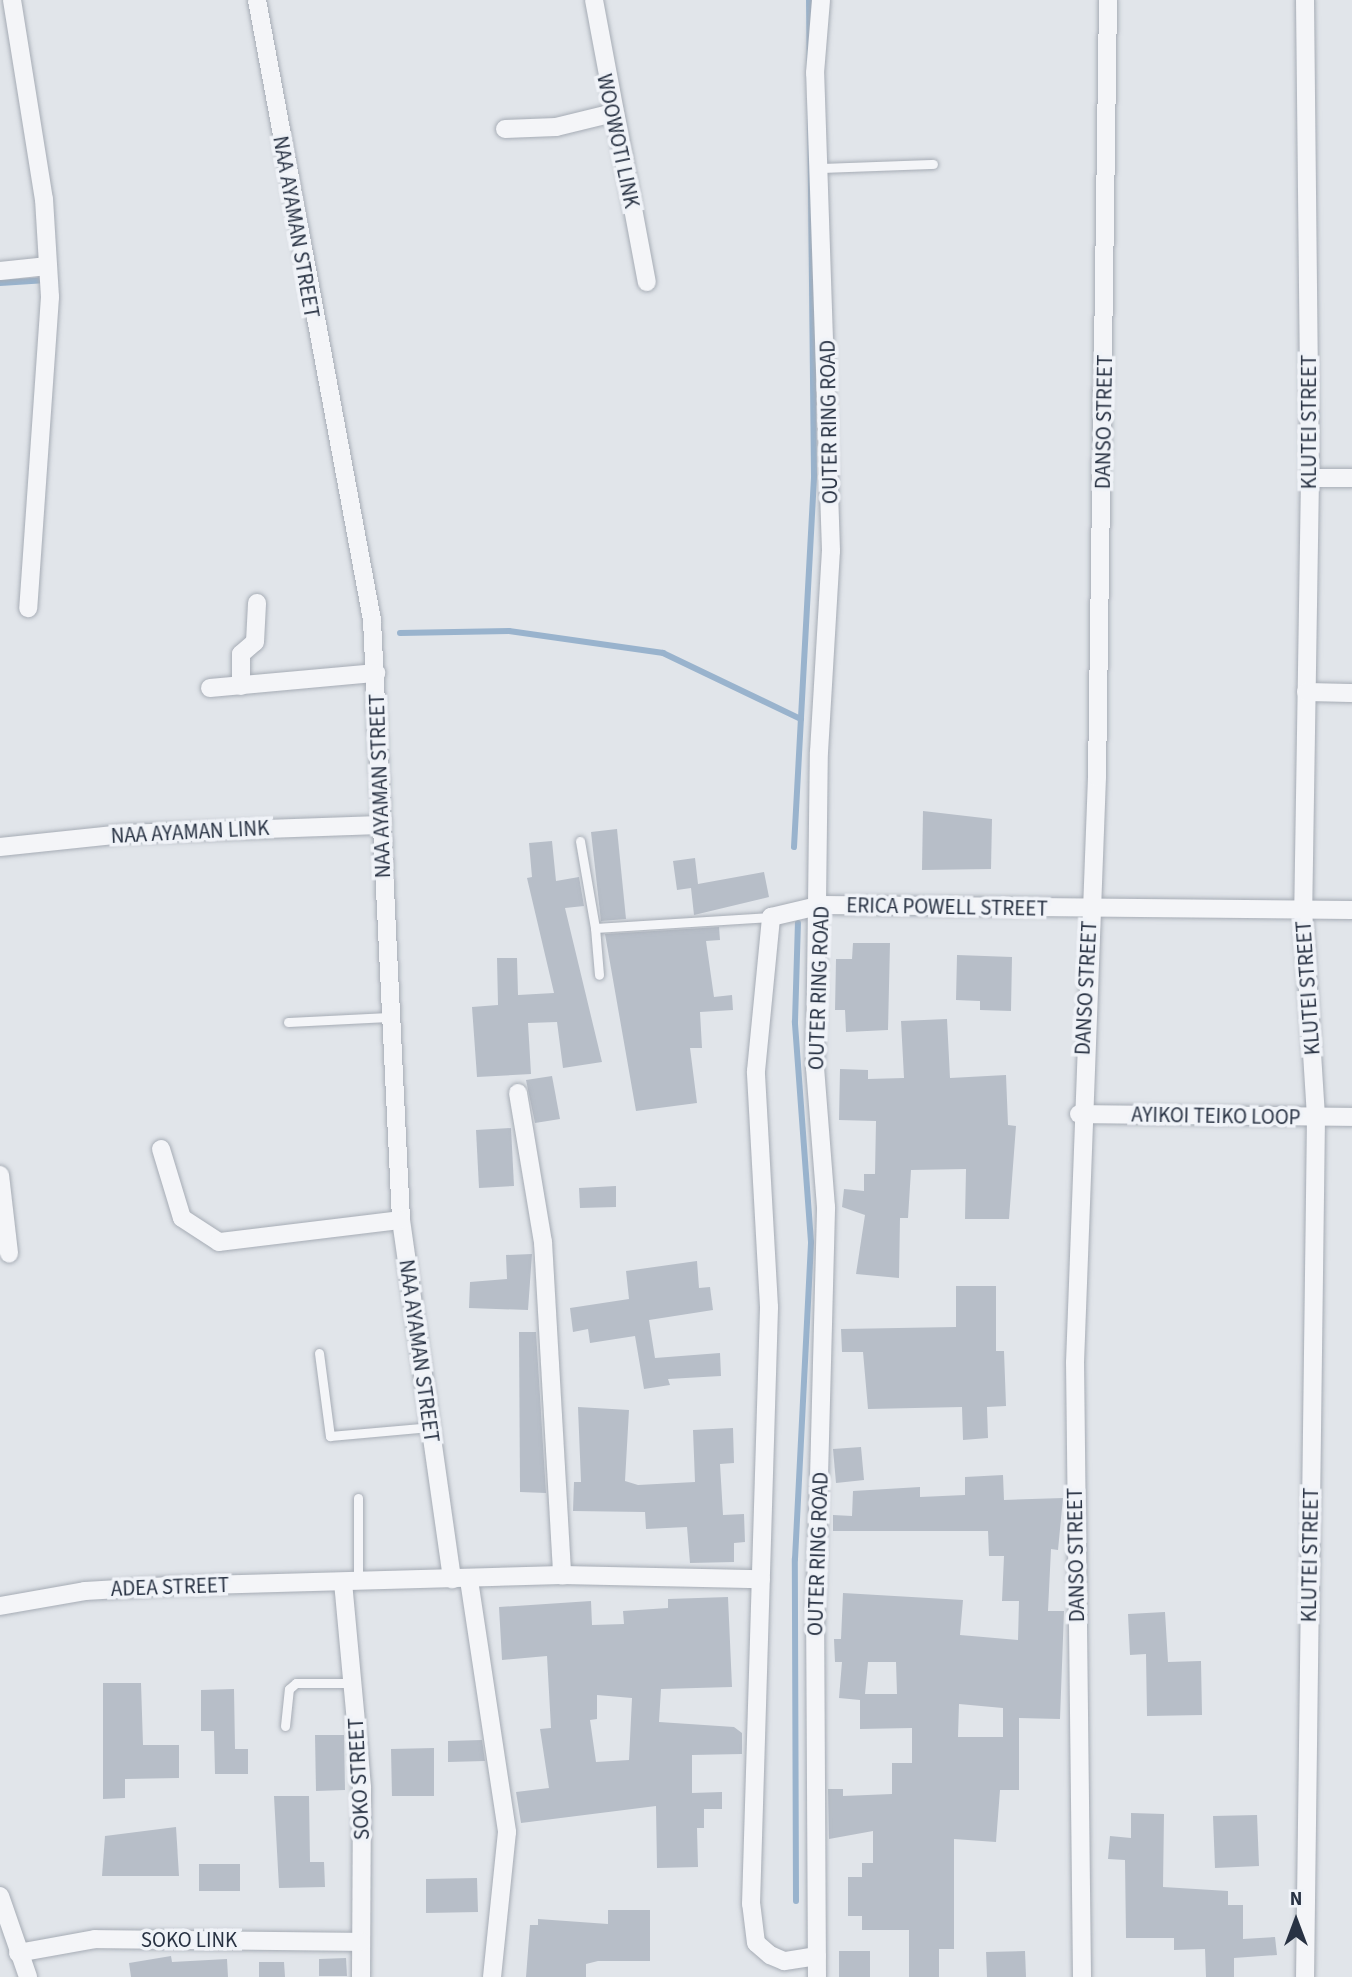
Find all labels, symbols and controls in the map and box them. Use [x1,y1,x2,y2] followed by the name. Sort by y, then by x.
[591,72,645,210] street label: WOOWOTI LINK
[268,134,324,320] street label: NAA AYAMAN STREET
[815,340,843,504] street label: OUTER RING ROAD
[1090,355,1118,489] street label: DANSO STREET
[1296,355,1322,489] street label: KLUTEI STREET
[364,693,396,879] street label: NAA AYAMAN STREET
[110,815,270,849] street label: NAA AYAMAN LINK
[846,893,1048,921] street label: ERICA POWELL STREET
[804,906,834,1070] street label: OUTER RING ROAD
[1070,920,1102,1056] street label: DANSO STREET
[1291,920,1325,1056] street label: KLUTEI STREET
[1131,1102,1301,1130] street label: AYIKOI TEIKO LOOP
[394,1258,444,1444] street label: NAA AYAMAN STREET
[803,1472,833,1636] street label: OUTER RING ROAD
[1296,1487,1324,1623] street label: KLUTEI STREET
[1062,1488,1090,1622] street label: DANSO STREET
[110,1572,230,1602] street label: ADEA STREET
[343,1717,375,1841] street label: SOKO STREET
[1261,1886,1331,1956] north arrow
[1290,1886,1302,1913] text: N
[141,1927,237,1953] street label: SOKO LINK

